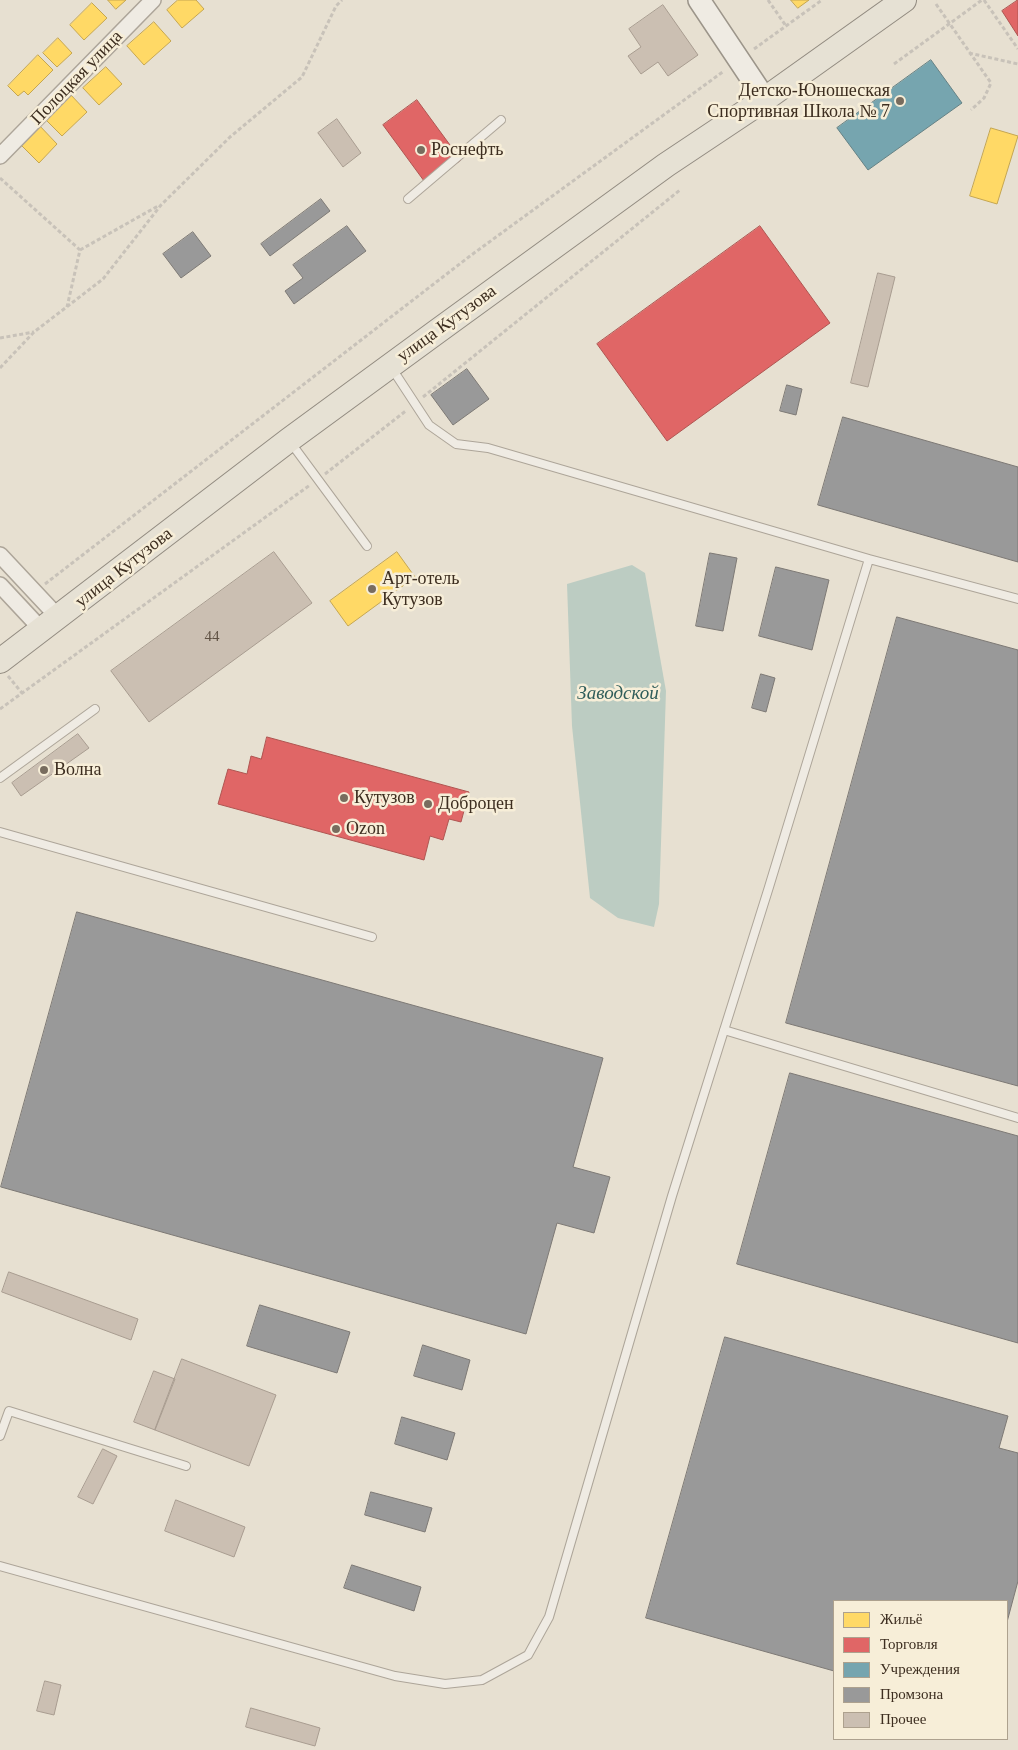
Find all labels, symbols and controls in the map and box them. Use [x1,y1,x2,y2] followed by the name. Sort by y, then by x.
[26,26,128,130] street label: Полоцкая улица
[707,80,890,122] place label: Детско-Юношеская Спортивная Школа № 7
[894,95,906,107] marker: Детско-Юношеская Спортивная Школа № 7
[431,139,504,161] place label: Роснефть
[415,144,427,156] marker: Роснефть
[393,281,501,367] street label: улица Кутузова
[71,523,177,613] street label: улица Кутузова
[382,568,459,610] place label: Арт-отель Кутузов
[366,583,378,595] marker: Арт-отель Кутузов
[204,628,220,646] house number: 44
[577,683,659,705] water label: Заводской
[54,759,101,781] place label: Волна
[38,764,50,776] marker: Волна
[354,787,415,809] place label: Кутузов
[338,792,350,804] marker: Кутузов
[438,793,514,815] place label: Доброцен
[422,798,434,810] marker: Доброцен
[346,818,385,840] place label: Ozon
[330,823,342,835] marker: Ozon
[833,1600,1008,1740] legend
[880,1611,922,1627] text: Жильё
[880,1636,938,1652] text: Торговля
[880,1661,960,1677] text: Учреждения
[880,1686,943,1702] text: Промзона
[880,1711,926,1727] text: Прочее

